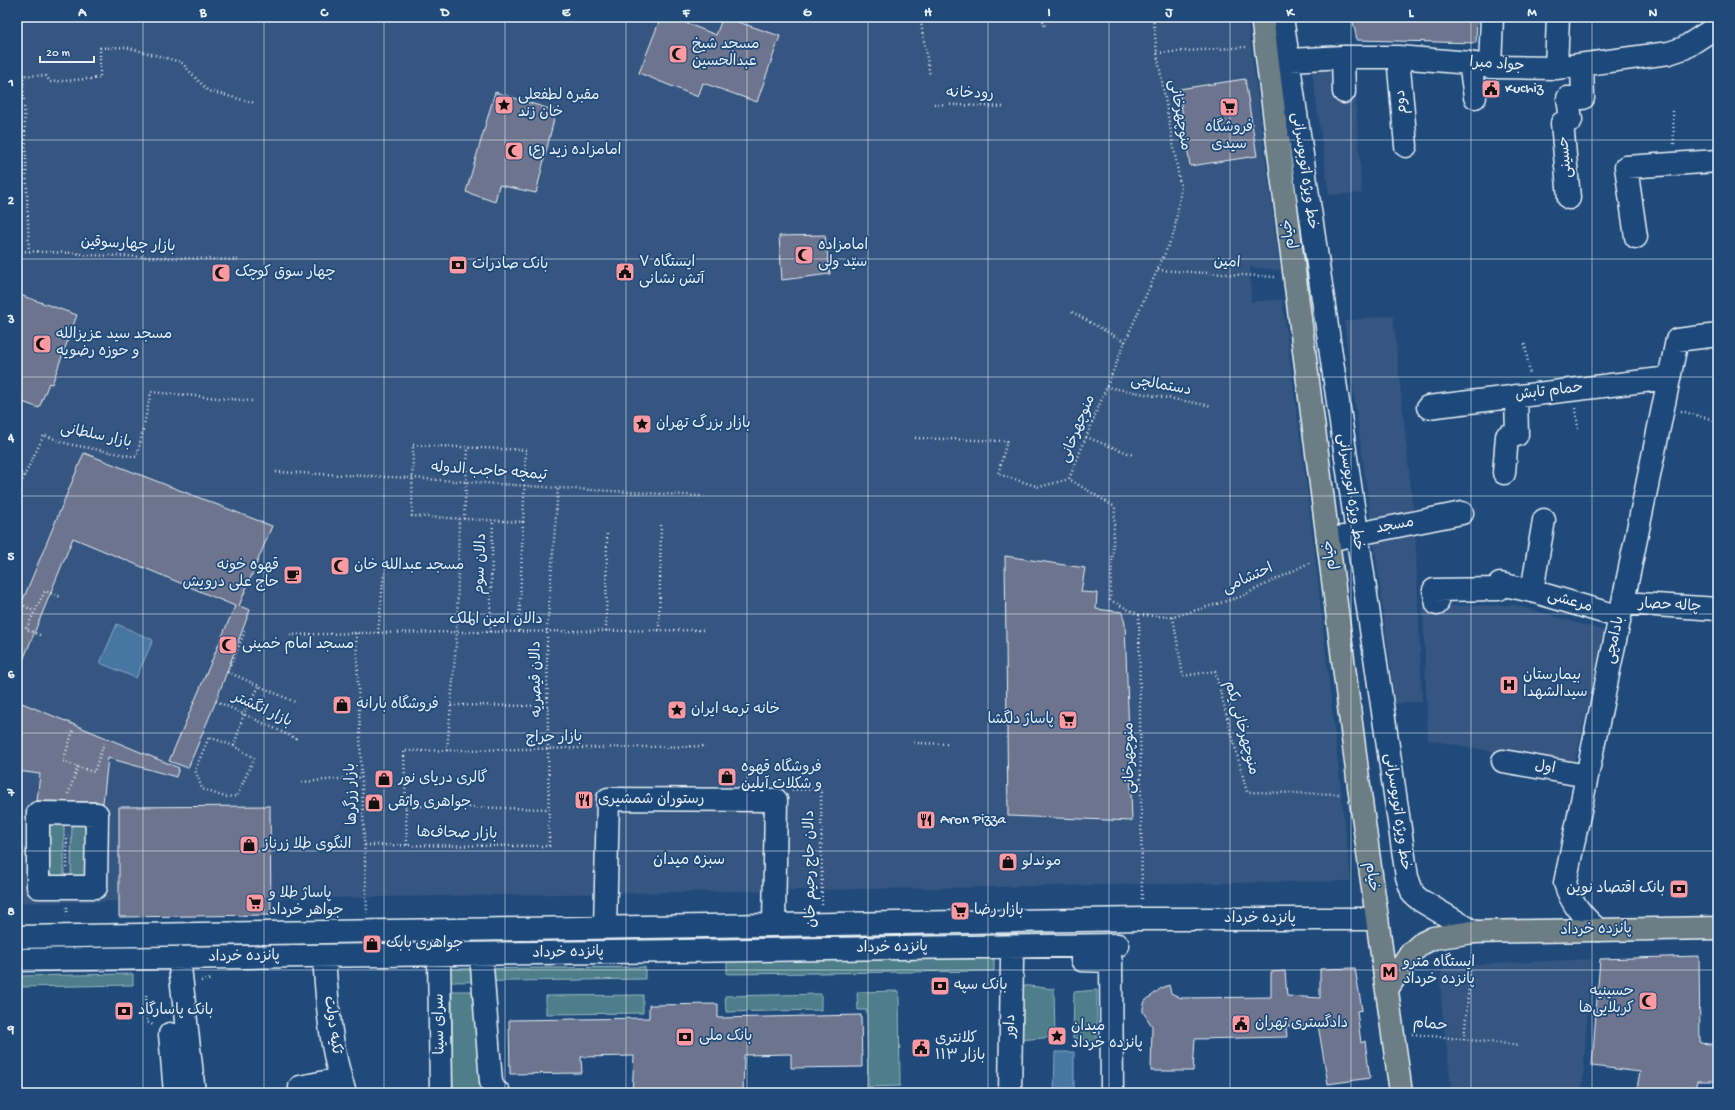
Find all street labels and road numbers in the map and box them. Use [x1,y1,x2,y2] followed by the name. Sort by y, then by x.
[1469,54,1525,76] street label: جواد مبرا
[1164,78,1194,152] street label: منوچهرخانی
[946,84,994,104] street label: رودخانه
[1392,89,1413,115] street label: دوم
[1287,111,1321,231] street label: خط ویژه اتوبوسرانی
[1555,135,1577,179] street label: حسینی
[1278,218,1300,250] street label: خیام
[80,234,176,256] street label: بازار چهارسوقین
[1213,253,1241,273] street label: امین
[1129,372,1193,400] street label: دستمالچی
[1514,379,1584,405] street label: حمام تابش
[1056,392,1100,466] street label: منوچهرخانی
[59,420,133,452] street label: بازار سلطانی
[1333,432,1367,552] street label: خط ویژه اتوبوسرانی
[430,459,548,485] street label: تیمچه حاجب الدوله
[1374,513,1416,539] street label: مسجد
[471,533,492,595] street label: دالان سوم
[1319,539,1341,571] street label: خیام
[1220,560,1276,598] street label: احتشامی
[1545,587,1595,617] street label: مرعشی
[1637,595,1702,617] street label: چاله حصار
[449,611,543,629] street label: دالان امین الملک
[1601,614,1629,666] street label: بادامچی
[527,641,547,717] street label: دالان قیصریه
[1219,679,1262,777] street label: منوچهرخانی یکم
[228,686,296,732] street label: بازار انگشتر
[1120,722,1140,794] street label: منوچهرخانی
[526,729,582,747] street label: بازار حراج
[1380,752,1414,872] street label: خط ویژه اتوبوسرانی
[1533,757,1557,779] street label: اول
[340,763,362,825] street label: بازار زرگرها
[801,810,821,928] street label: دالان حاج رحیم خان
[416,824,498,844] street label: بازار صحاف‌ها
[1360,861,1382,893] street label: خیام
[1224,910,1296,928] street label: پانزده خرداد
[1560,920,1632,940] street label: پانزده خرداد
[856,938,928,958] street label: پانزده خرداد
[532,943,604,963] street label: پانزده خرداد
[208,947,280,967] street label: پانزده خرداد
[430,993,450,1055] street label: سرای سینا
[319,995,345,1056] street label: تکیه دولت
[1002,1014,1020,1039] street label: داور
[1412,1014,1448,1036] street label: حمام

